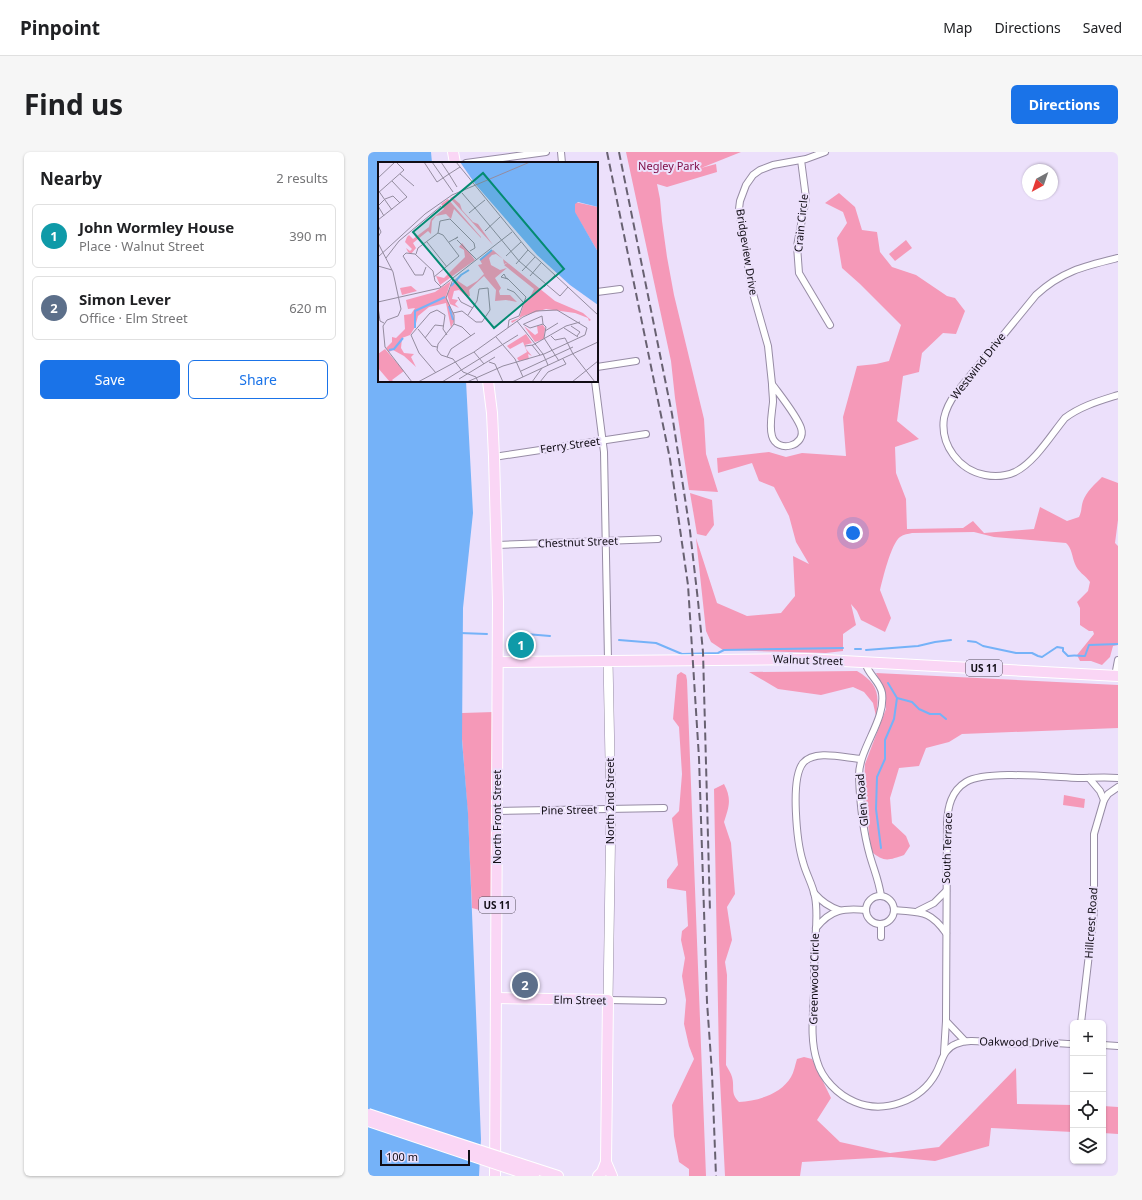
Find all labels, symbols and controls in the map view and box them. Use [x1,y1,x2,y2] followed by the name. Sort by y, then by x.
[20,15,100,41] text: Pinpoint
[943,18,972,37] text: Map
[994,18,1061,37] text: Directions
[1083,18,1122,37] text: Saved
[24,85,123,123] text: Find us
[1011,85,1118,124] button: Directions
[638,158,700,173] park label: Negley Park
[378,162,598,382] inset map
[1022,164,1058,200] north arrow
[40,167,102,190] text: Nearby
[276,169,328,187] text: 2 results
[790,193,811,253] street label: Crain Circle
[733,208,762,296] street label: Bridgeview Drive
[79,217,234,237] text: John Wormley House
[50,227,58,245] text: 1
[289,227,327,245] text: 390 m
[79,237,204,255] text: Place · Walnut Street
[79,289,171,309] text: Simon Lever
[50,299,58,317] text: 2
[289,299,327,317] text: 620 m
[79,309,188,327] text: Office · Elm Street
[947,329,1008,402] street label: Westwind Drive
[40,360,180,399] button: Save
[188,360,328,399] button: Share
[539,433,601,456] street label: Ferry Street
[843,523,863,543] your location
[538,533,618,550] street label: Chestnut Street
[508,630,534,660] pin: 1
[773,651,843,668] street label: Walnut Street
[966,660,1002,676] road number: US 11
[602,758,617,844] street label: North 2nd Street
[489,770,504,864] street label: North Front Street
[852,773,871,827] street label: Glen Road
[541,802,597,817] street label: Pine Street
[938,812,955,884] street label: South Terrace
[1081,887,1100,959] street label: Hillcrest Road
[479,897,515,913] road number: US 11
[805,933,822,1025] street label: Greenwood Circle
[512,970,538,1000] pin: 2
[553,992,607,1007] street label: Elm Street
[1070,1020,1106,1164] map controls
[1070,1020,1106,1056] button: +
[979,1033,1059,1050] street label: Oakwood Drive
[1070,1056,1106,1092] button: −
[1070,1092,1106,1128] button: locate
[1070,1128,1106,1164] button: layers
[380,1148,470,1167] scale bar
[386,1149,418,1164] text: 100 m

